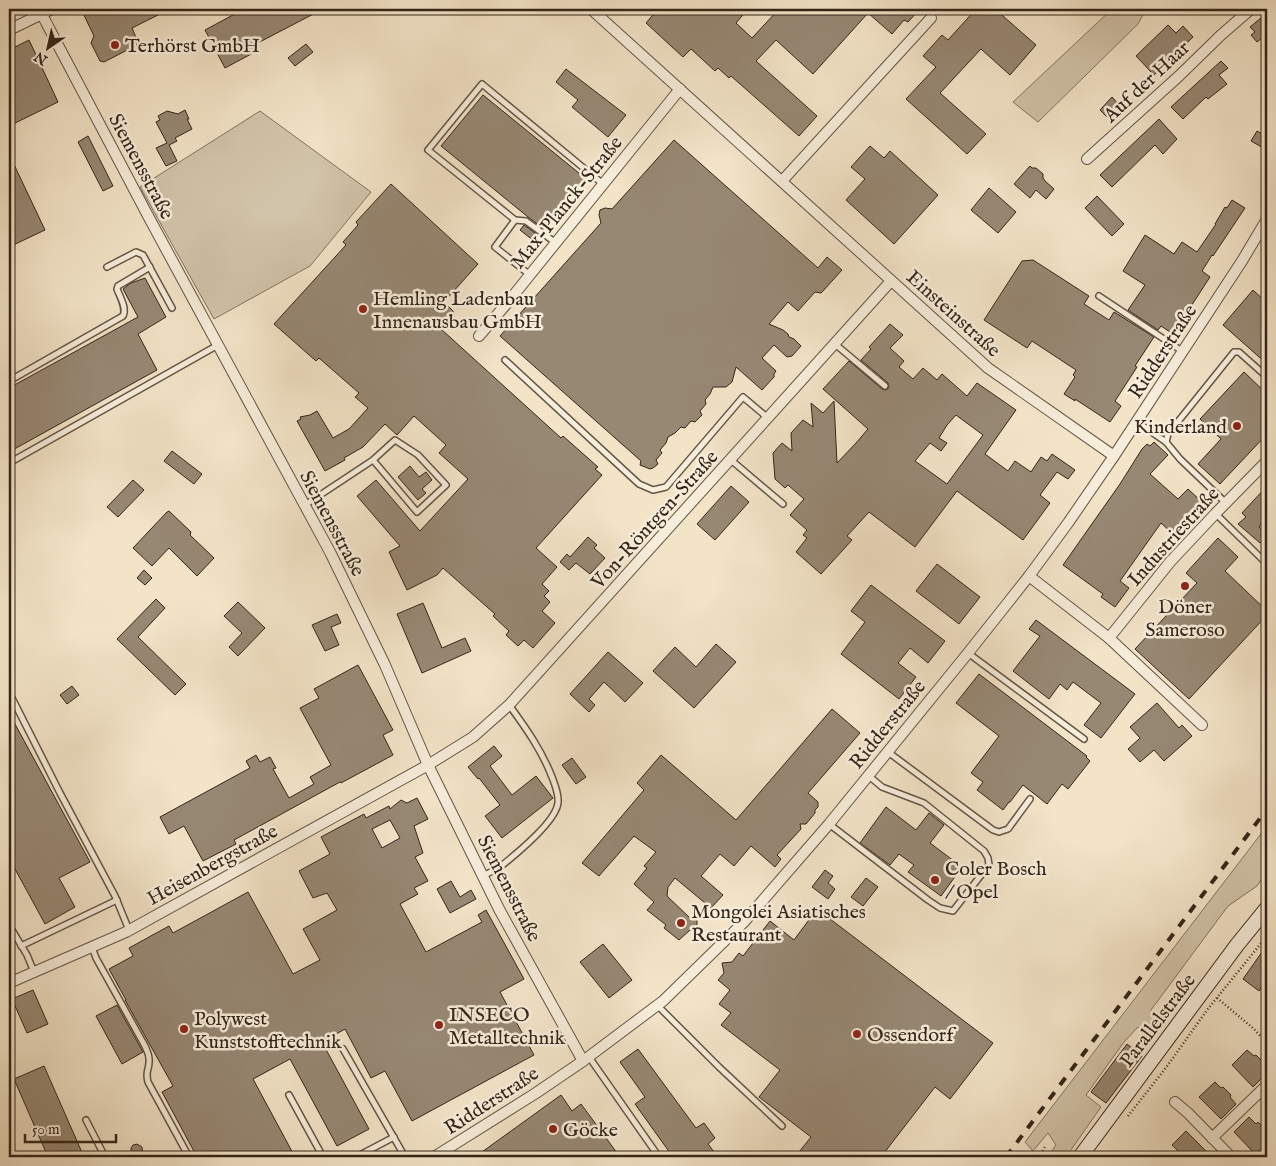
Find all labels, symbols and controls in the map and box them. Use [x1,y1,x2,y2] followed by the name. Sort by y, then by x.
[22,22,72,72] north arrow
[125,34,260,59] place label: Terhörst GmbH
[1098,35,1196,129] street label: Auf der Haar
[109,39,121,51] marker: Terhörst GmbH
[31,47,52,69] text: N
[102,109,179,224] street label: Siemensstraße
[506,131,628,275] street label: Max-Planck-Straße
[901,265,1005,363] street label: Einsteinstraße
[373,287,542,335] place label: Hemling Ladenbau Innenausbau GmbH
[1123,300,1203,404] street label: Ridderstraße
[357,303,369,315] marker: Hemling Ladenbau Innenausbau GmbH
[1134,415,1227,440] place label: Kinderland
[1231,420,1243,432] marker: Kinderland
[585,445,724,595] street label: Von-Röntgen-Straße
[293,466,370,581] street label: Siemensstraße
[1123,482,1225,592] street label: Industriestraße
[1179,580,1191,592] marker: Döner Sameroso
[1145,595,1225,643] place label: Döner Sameroso
[845,675,932,775] street label: Ridderstraße
[143,819,282,912] street label: Heisenbergstraße
[471,831,546,946] street label: Siemensstraße
[945,857,1047,905] place label: Coler Bosch / Opel
[929,874,941,886] marker: Coler Bosch / Opel
[691,900,866,948] place label: Mongolei Asiatisches Restaurant
[675,917,687,929] marker: Mongolei Asiatisches Restaurant
[1115,969,1202,1073] street label: Parallelstraße
[449,1003,566,1051] place label: INSECO Metalltechnik
[194,1007,342,1055] place label: Polywest Kunststofftechnik
[433,1019,445,1031] marker: INSECO Metalltechnik
[178,1023,190,1035] marker: Polywest Kunststofftechnik
[867,1023,957,1048] place label: Ossendorf
[851,1028,863,1040] marker: Ossendorf
[440,1061,544,1141] street label: Ridderstraße
[25,1111,116,1143] scale bar
[563,1118,618,1143] place label: Göcke
[32,1120,60,1139] text: 50 m
[547,1123,559,1135] marker: Göcke

